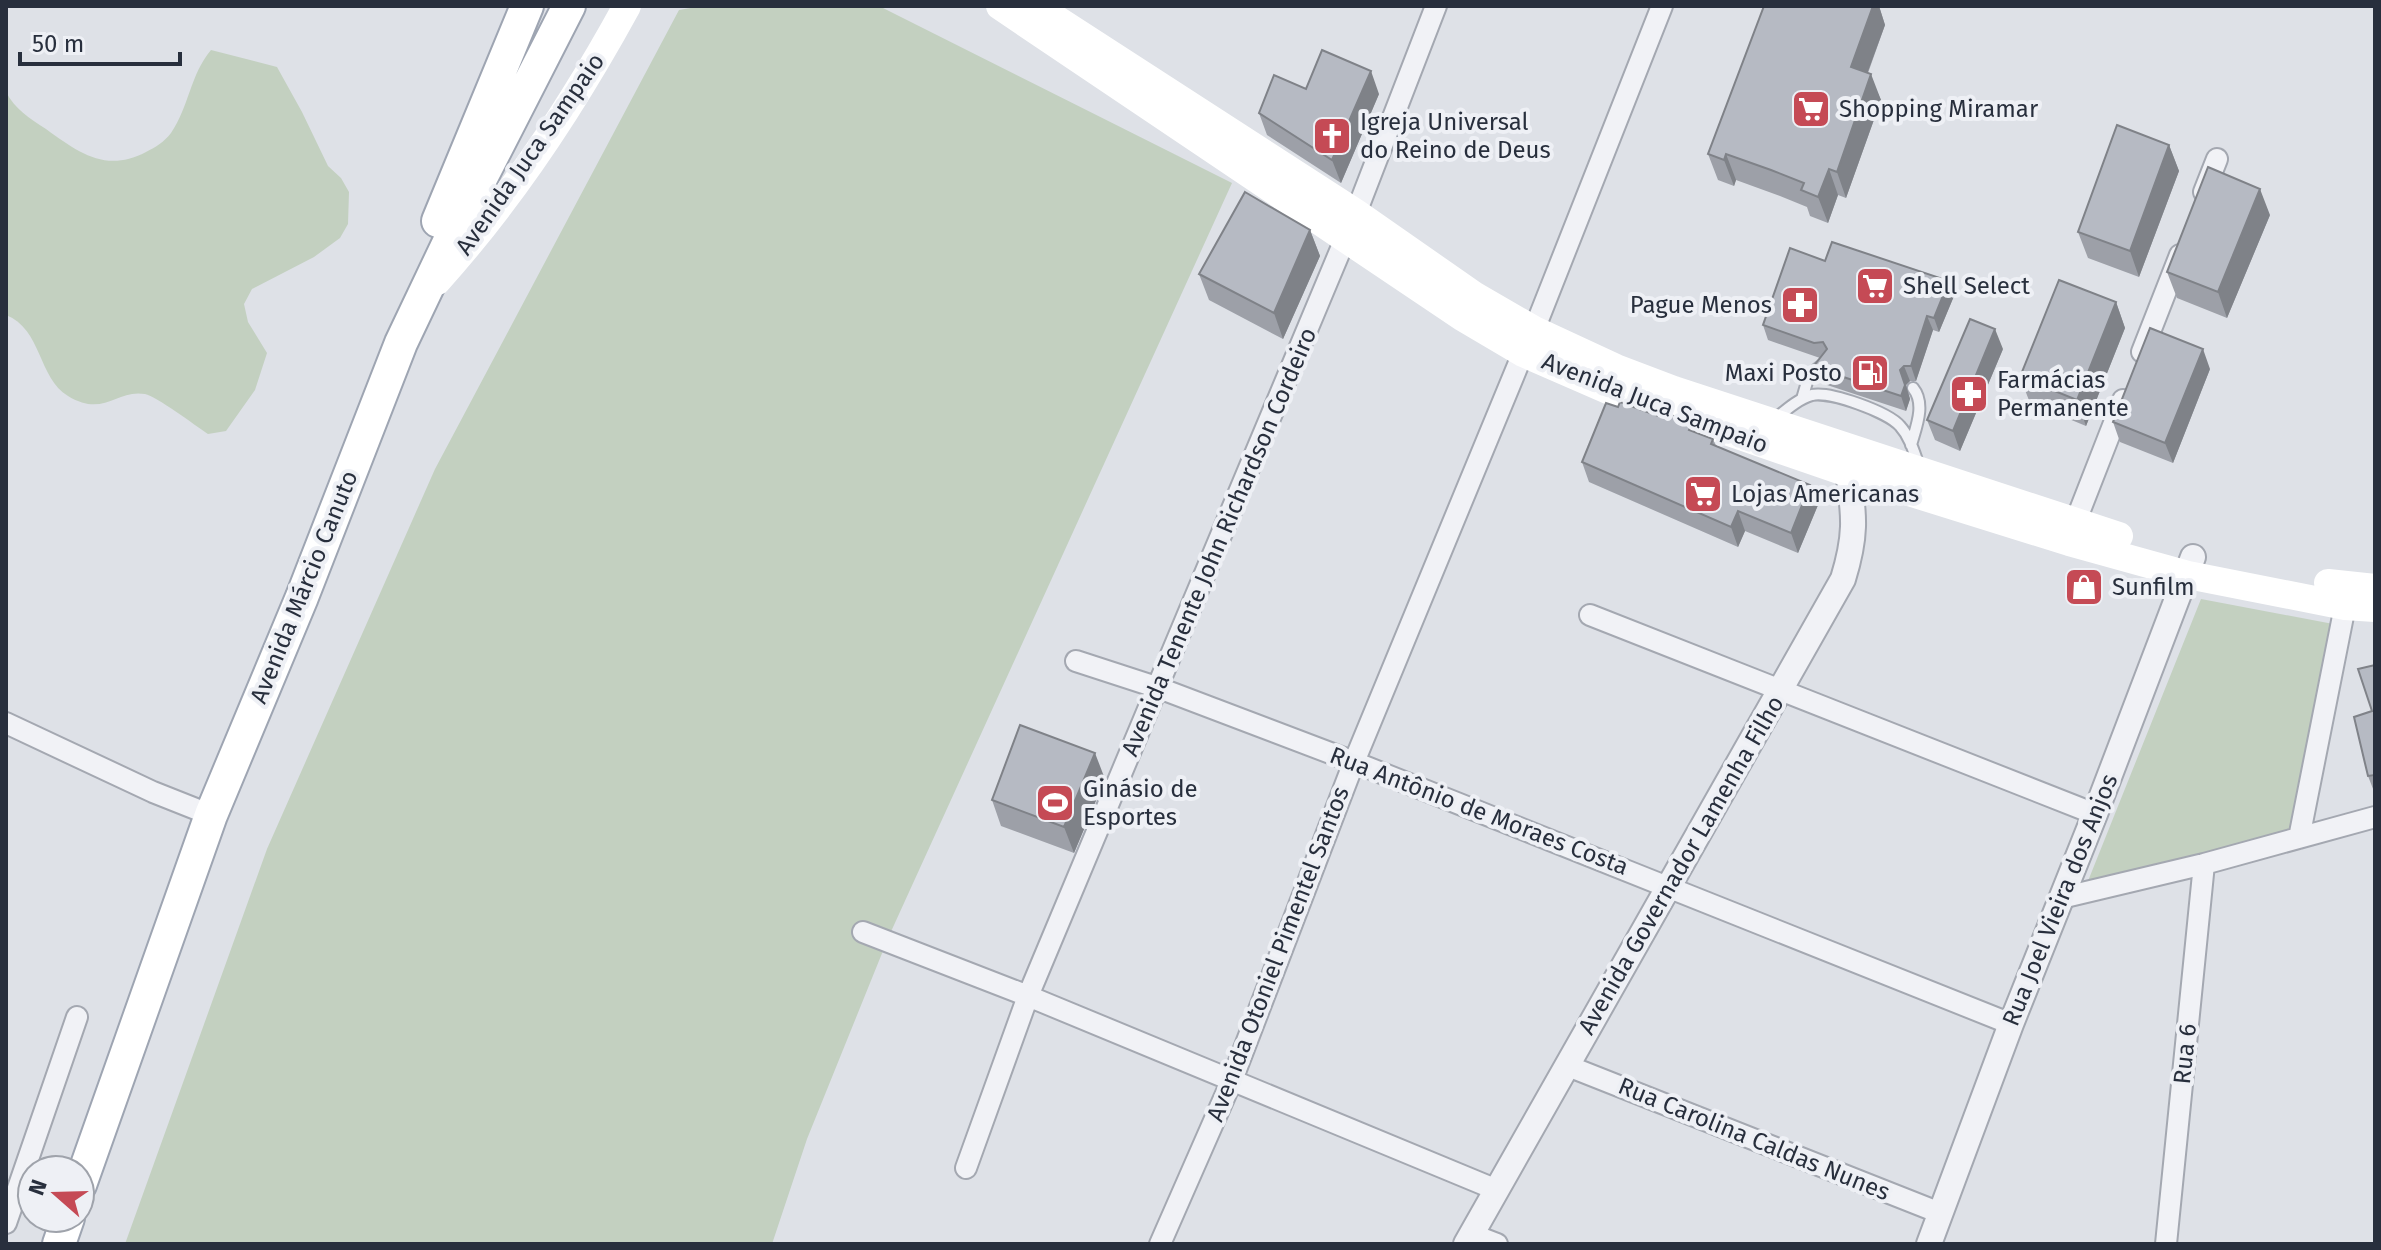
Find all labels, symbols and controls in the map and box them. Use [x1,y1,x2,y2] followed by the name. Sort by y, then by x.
[20,16,180,66] scale bar
[32,30,84,58] text: 50 m
[450,48,610,260] street label: Avenida Juca Sampaio
[1790,88,1832,130] supermarket icon: Shopping Miramar
[1839,95,2039,123] place label: Shopping Miramar
[1360,108,1551,164] place label: Igreja Universal do Reino de Deus
[1311,115,1353,157] church icon: Igreja Universal do Reino de Deus
[1854,265,1896,307] supermarket icon: Shell Select
[1903,272,2030,300] place label: Shell Select
[1779,284,1821,326] pharmacy icon: Pague Menos
[1630,291,1772,319] place label: Pague Menos
[1116,324,1322,760] street label: Avenida Tenente John Richardson Cordeiro
[1538,347,1772,459] street label: Avenida Juca Sampaio
[1849,352,1891,394] fuel station icon: Maxi Posto
[1725,359,1842,387] place label: Maxi Posto
[1997,366,2129,422] place label: Farmácias Permanente
[1948,373,1990,415] pharmacy icon: Farmácias Permanente
[244,466,364,708] street label: Avenida Márcio Canuto
[1682,473,1724,515] supermarket icon: Lojas Americanas
[1731,480,1919,508] place label: Lojas Americanas
[2063,566,2105,608] shop icon: Sunfilm
[2112,573,2195,601] place label: Sunfilm
[1572,691,1790,1039] street label: Avenida Governador Lamenha Filho
[1326,741,1632,881] street label: Rua Antônio de Moraes Costa
[1997,770,2123,1030] street label: Rua Joel Vieira dos Anjos
[1083,775,1198,831] place label: Ginásio de Esportes
[1034,782,1076,824] sports icon: Ginásio de Esportes
[1201,783,1355,1125] street label: Avenida Otoniel Pimentel Santos
[2168,1022,2202,1086] street label: Rua 6
[1614,1072,1894,1206] street label: Rua Carolina Caldas Nunes
[16,1154,96,1234] north arrow
[22,1176,53,1199] text: N

